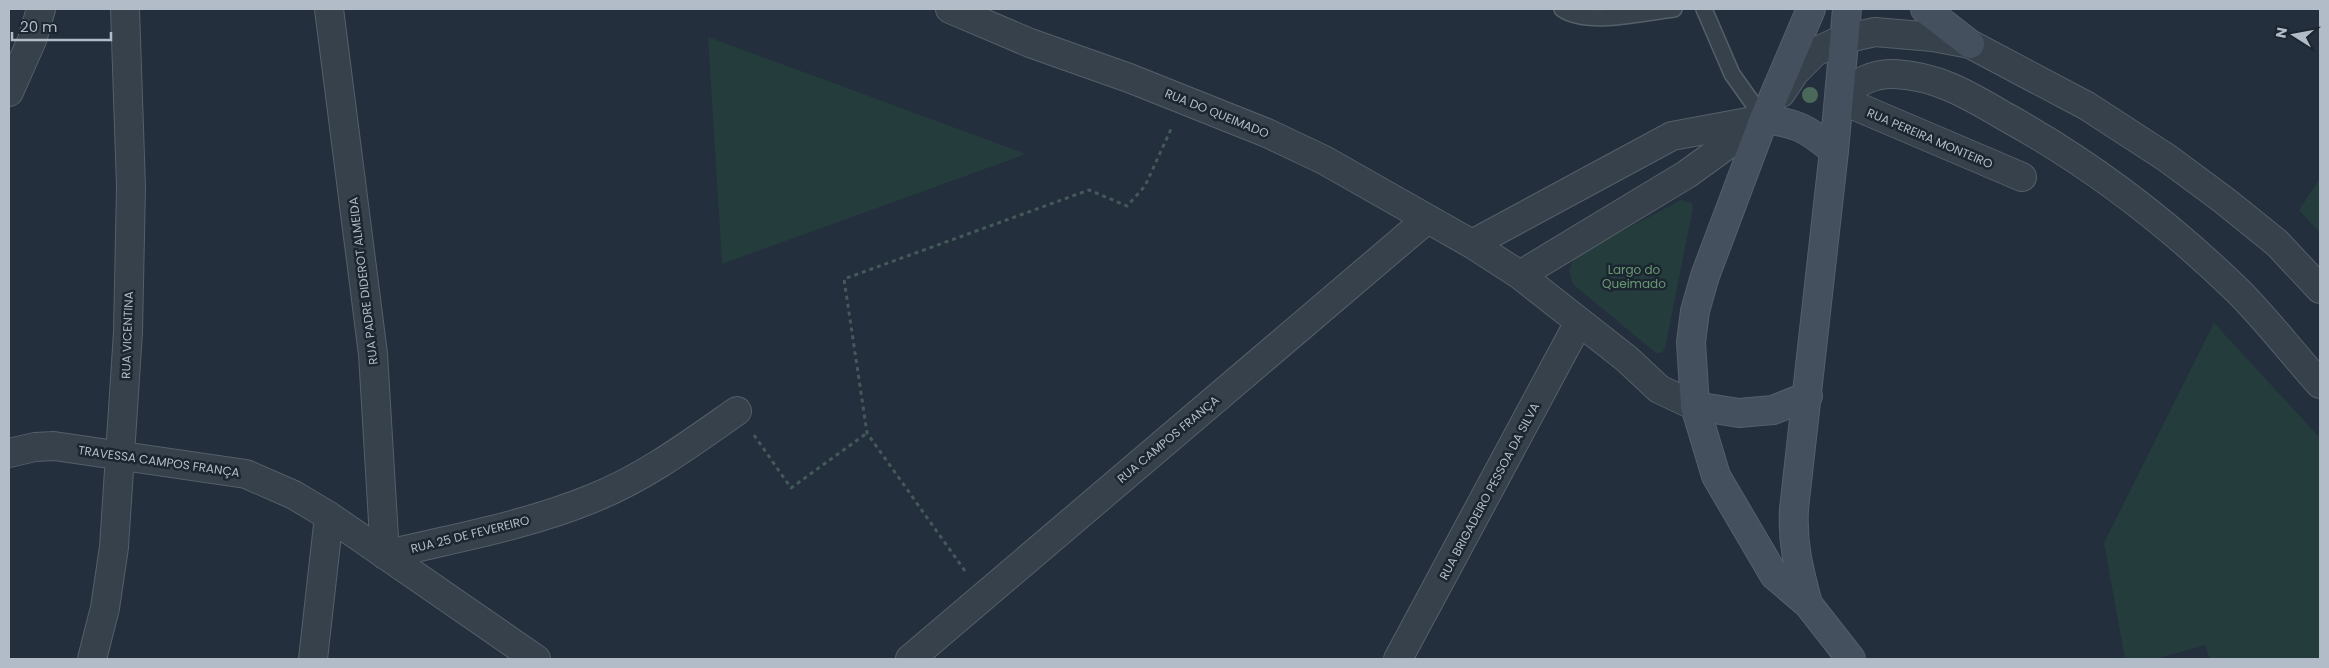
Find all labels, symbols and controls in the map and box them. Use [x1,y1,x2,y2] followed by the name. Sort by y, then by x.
[12,10,111,42] scale bar
[2269,10,2319,60] north arrow
[20,16,58,37] text: 20 m
[2270,25,2292,40] text: N
[1162,84,1272,142] street label: RUA DO QUEIMADO
[1864,104,1996,172] street label: RUA PEREIRA MONTEIRO
[344,196,382,366] street label: RUA PADRE DIDEROT ALMEIDA
[1602,261,1666,292] park label: Largo do Queimado
[117,291,137,379] street label: RUA VICENTINA
[1113,391,1223,487] street label: RUA CAMPOS FRANÇA
[1435,399,1543,583] street label: RUA BRIGADEIRO PESSOA DA SILVA
[77,441,241,481] street label: TRAVESSA CAMPOS FRANÇA
[409,511,531,557] street label: RUA 25 DE FEVEREIRO

